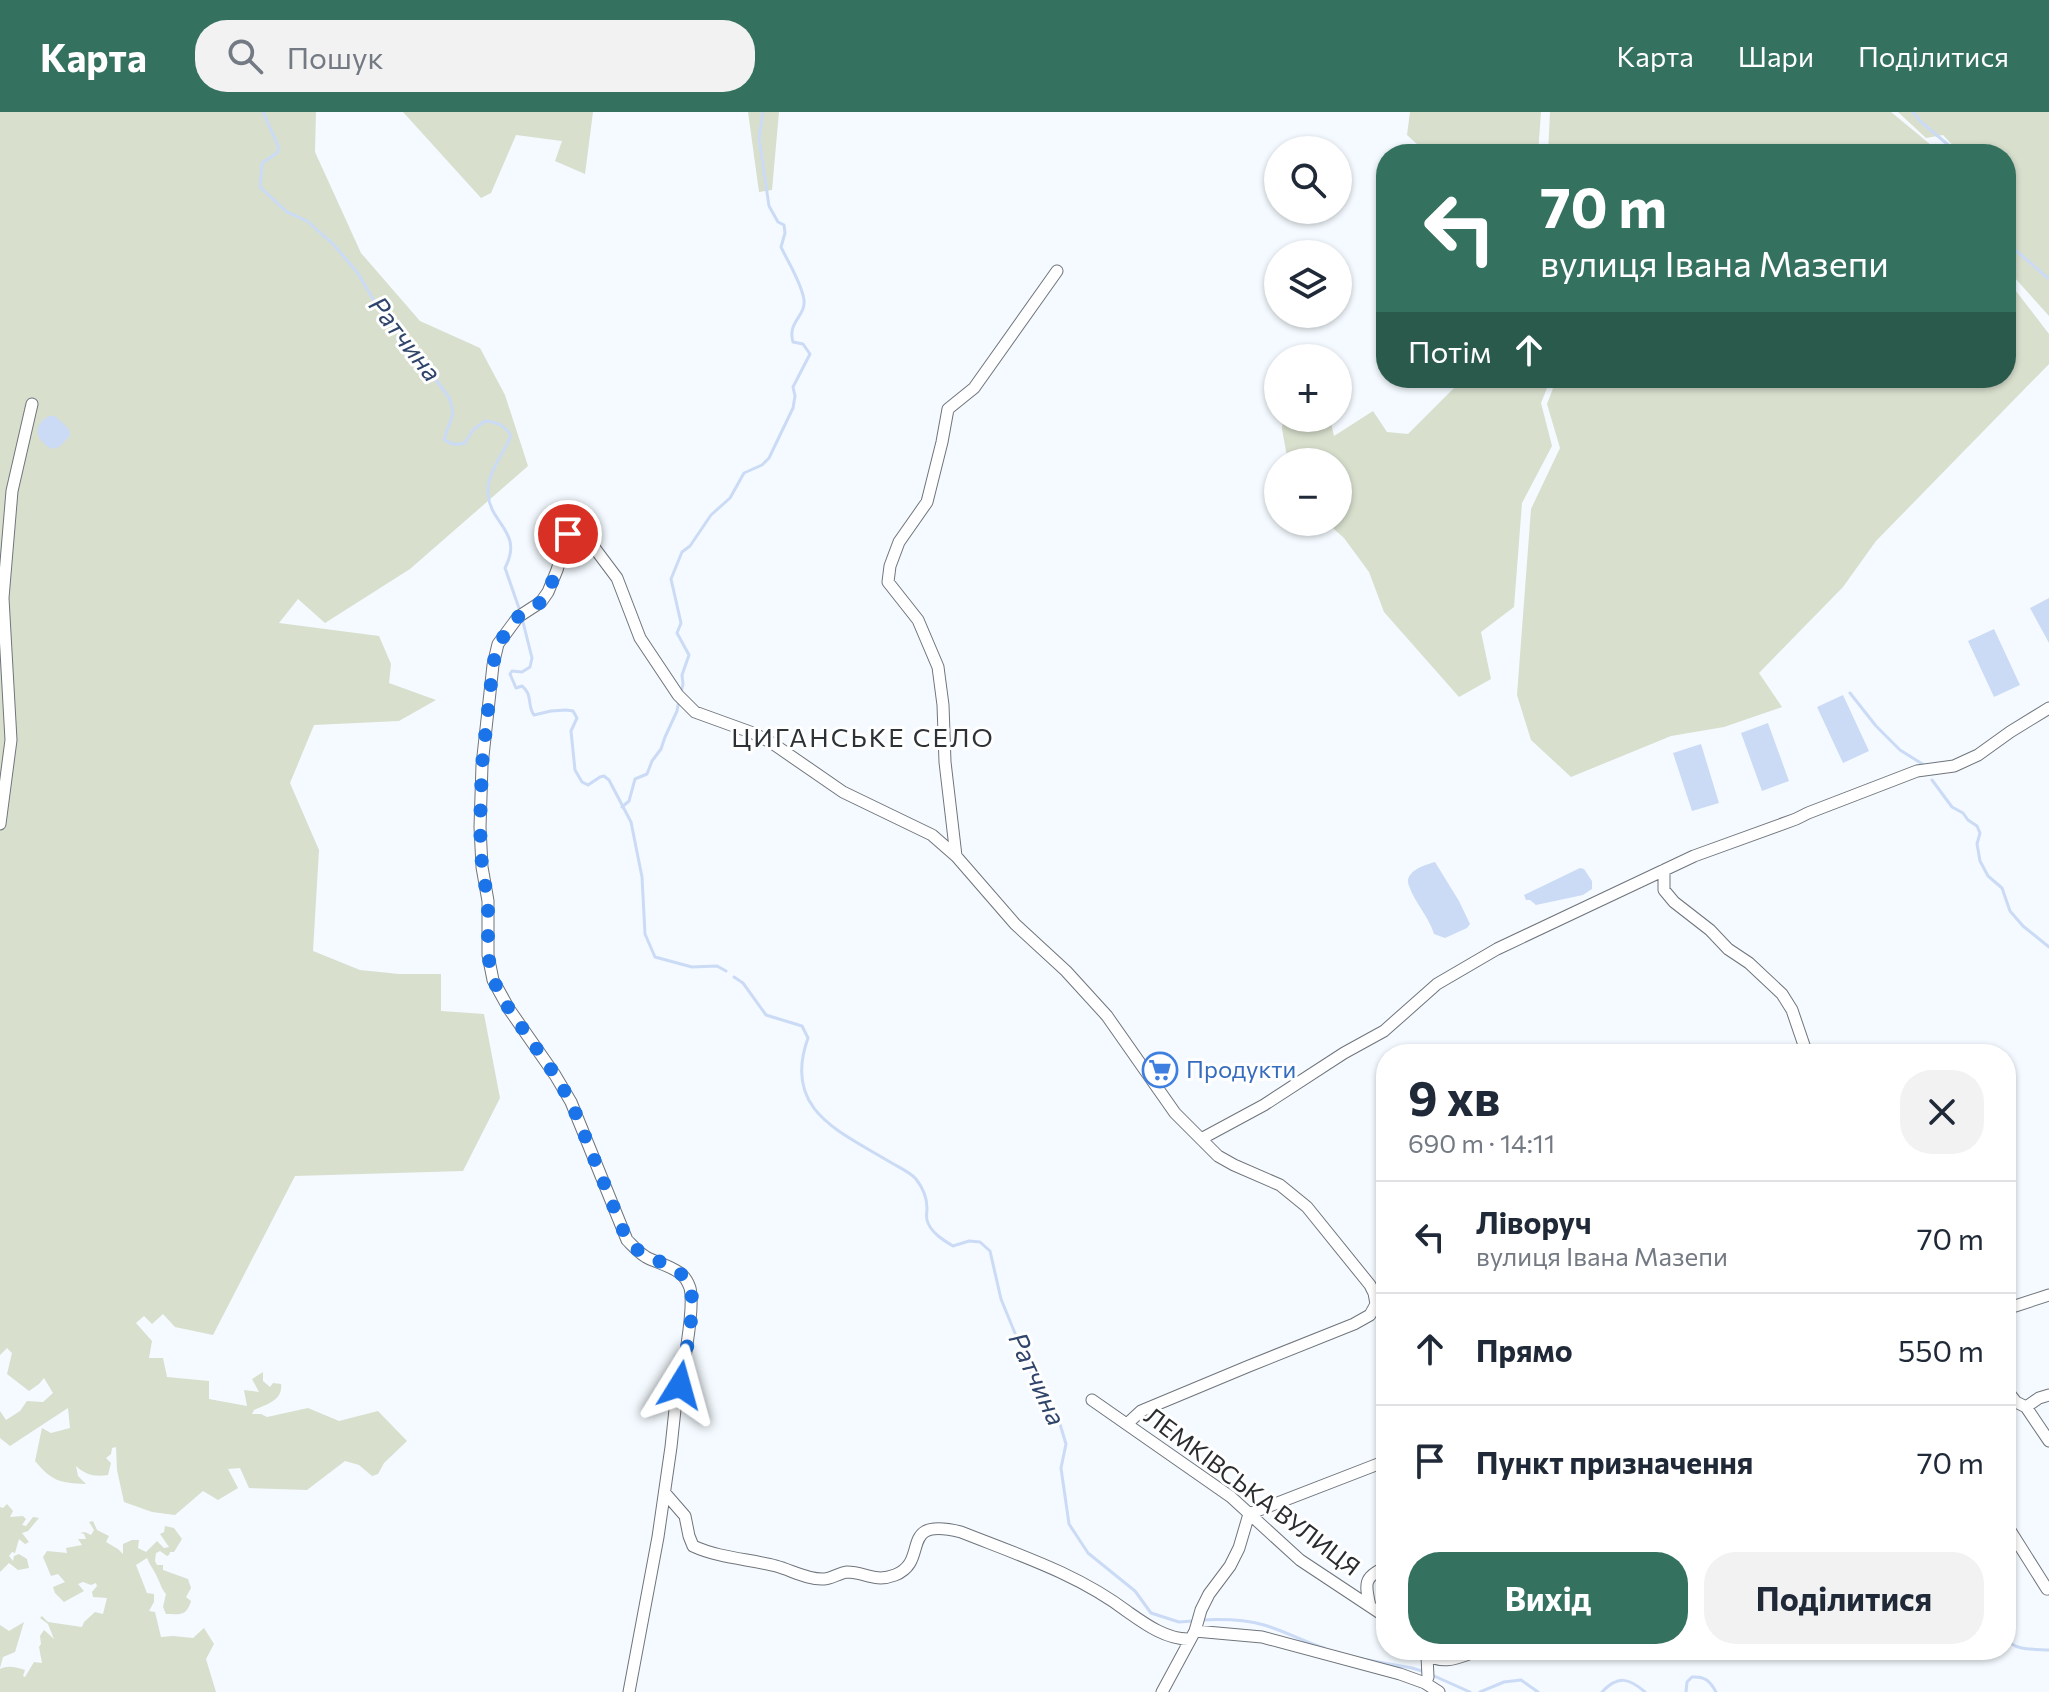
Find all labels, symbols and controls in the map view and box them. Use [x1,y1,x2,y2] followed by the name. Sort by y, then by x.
[195,20,755,92] search box
[40,33,147,80] text: Карта
[223,34,267,78] icon: search
[287,38,384,75] text: Пошук
[1617,39,1694,73] text: Карта
[1738,39,1814,73] text: Шари
[1858,39,2009,73] text: Поділитися
[1264,136,1352,536] map controls
[1264,136,1352,224] button: search
[1540,171,1667,240] text: 70 m
[1408,176,1512,280] icon: left
[1264,240,1352,328] button: layers
[1540,240,1889,284] text: вулиця Івана Мазепи
[363,290,449,387] water label: Ратчина
[1507,328,1551,372] icon: ahead
[1408,332,1491,369] text: Потім
[1264,344,1352,432] button: +
[1264,448,1352,536] button: −
[534,500,602,568] pin
[546,512,590,556] icon: arrive
[731,721,995,752] district label: ЦИГАНСЬКЕ СЕЛО
[1141,1051,1179,1089] supermarket icon: Продукти
[1186,1054,1296,1083] place label: Продукти
[1408,1067,1500,1126] text: 9 хв
[1900,1070,1984,1154] button: close
[1408,1127,1555,1158] text: 690 m · 14:11
[1476,1203,1592,1240] text: Ліворуч
[1408,1215,1452,1259] icon: left
[1917,1219,1984,1256] text: 70 m
[1476,1240,1728,1271] text: вулиця Івана Мазепи
[1003,1327,1073,1430] water label: Ратчина
[1408,1327,1452,1371] icon: ahead
[1476,1331,1573,1368] text: Прямо
[1898,1331,1984,1368] text: 550 m
[638,1343,722,1427] position arrow
[1140,1400,1366,1581] street label: ЛЕМКІВСЬКА ВУЛИЦЯ
[1408,1439,1452,1483] icon: arrive
[1476,1443,1753,1480] text: Пункт призначення
[1917,1443,1984,1480] text: 70 m
[1408,1552,1688,1644] button: Вихід
[1704,1552,1984,1644] button: Поділитися

